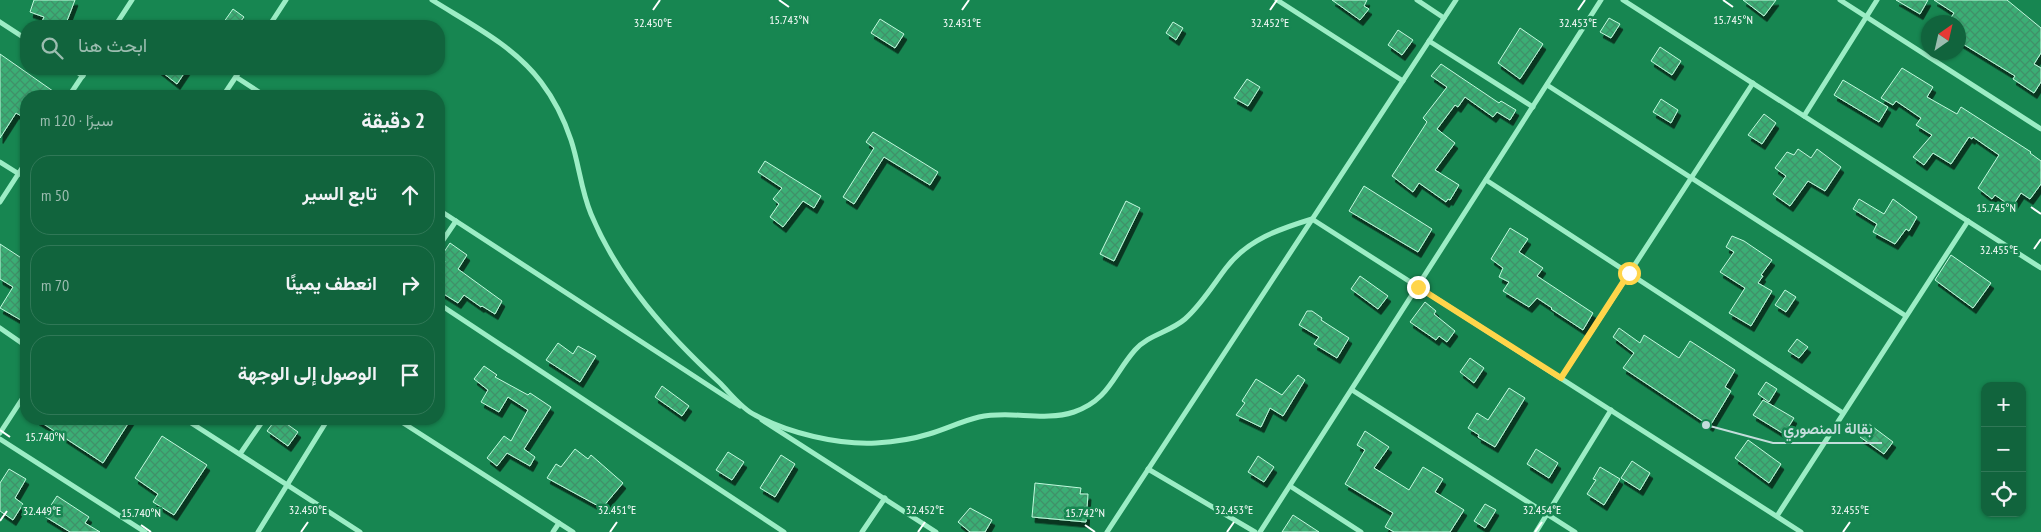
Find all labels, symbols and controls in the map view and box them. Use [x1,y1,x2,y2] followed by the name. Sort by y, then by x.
[769,12,809,27] text: 15.743°N
[1713,12,1753,27] text: 15.745°N
[634,15,672,30] text: 32.450°E
[943,15,981,30] text: 32.451°E
[1251,15,1289,30] text: 32.452°E
[1559,15,1597,30] text: 32.453°E
[1921,15,1966,60] north arrow
[20,20,445,75] search box
[78,33,147,57] text: ابحث هنا
[38,34,66,62] icon: search
[361,107,425,134] text: 2 دقيقة
[40,110,113,130] text: سيرًا · 120 m
[302,181,377,205] text: تابع السير
[396,181,424,209] icon: ahead
[41,185,69,205] text: 50 m
[1976,200,2016,215] text: 15.745°N
[1980,242,2018,257] text: 32.455°E
[1618,262,1641,285] route start
[286,271,377,295] text: انعطف يمينًا
[396,271,424,299] icon: right
[41,275,69,295] text: 70 m
[1407,276,1430,299] route end
[238,361,377,385] text: الوصول إلى الوجهة
[396,361,424,389] icon: arrive
[1981,382,2026,517] map controls
[1981,382,2026,427] button: +
[1773,413,1882,443] callout: بقالة المنصوري
[1783,419,1873,442] text: بقالة المنصوري
[1981,427,2026,472] button: −
[25,429,65,444] text: 15.740°N
[1981,472,2026,517] button: locate
[289,502,327,517] text: 32.450°E
[598,502,636,517] text: 32.451°E
[906,502,944,517] text: 32.452°E
[1215,502,1253,517] text: 32.453°E
[1523,502,1561,517] text: 32.454°E
[1831,502,1869,517] text: 32.455°E
[23,503,61,518] text: 32.449°E
[121,505,161,520] text: 15.740°N
[1065,505,1105,520] text: 15.742°N

